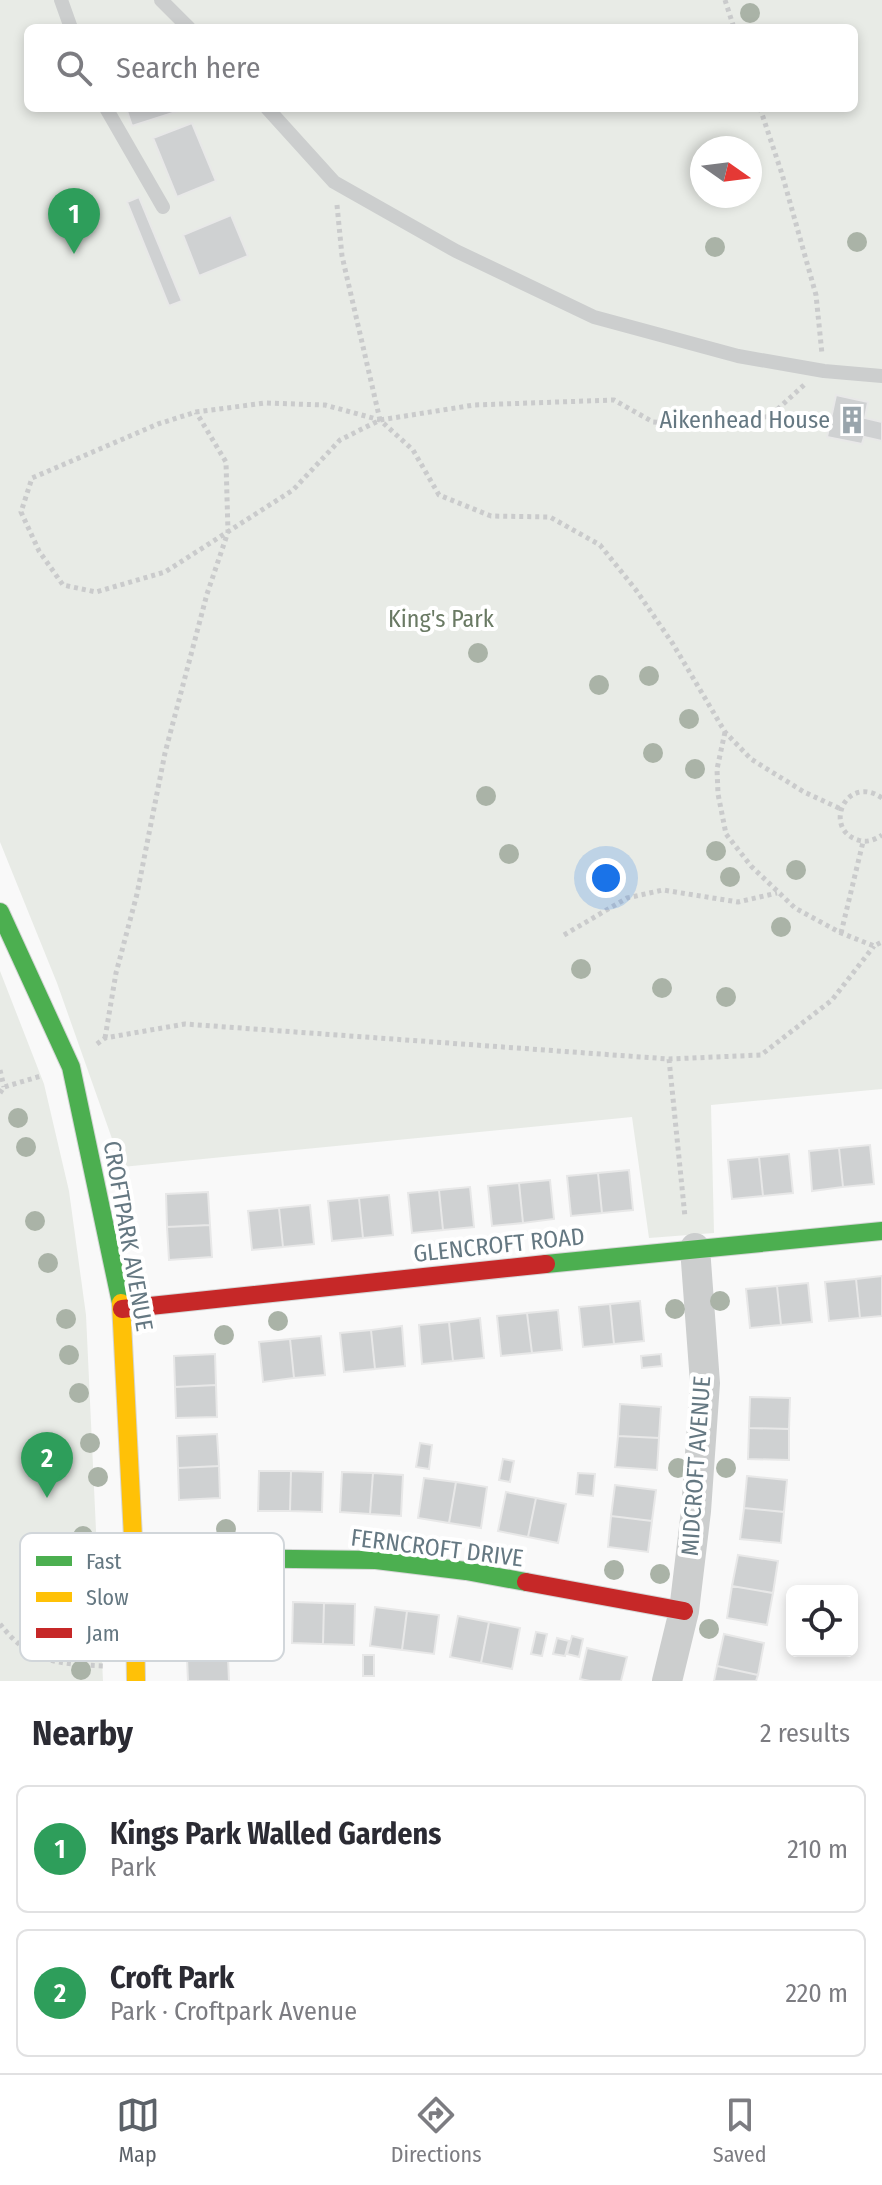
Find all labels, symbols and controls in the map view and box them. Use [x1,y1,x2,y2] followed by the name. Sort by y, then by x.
[24,24,858,112] search box
[52,46,96,90] icon: search
[116,50,261,86] text: Search here
[690,136,762,208] north arrow
[48,188,100,254] pin: 1
[837,405,867,435] building icon: Aikenhead House
[659,406,830,434] place label: Aikenhead House
[388,605,495,633] park label: King's Park
[586,858,626,898] your location
[97,1139,159,1333] street label: CROFTPARK AVENUE
[412,1222,586,1268] street label: GLENCROFT ROAD
[676,1375,716,1557] street label: MIDCROFT AVENUE
[21,1432,73,1498] pin: 2
[349,1524,525,1572] street label: FERNCROFT DRIVE
[20,1533,284,1661] legend
[86,1548,122,1575] text: Fast
[86,1584,129,1611] text: Slow
[786,1585,858,1657] map controls
[786,1585,858,1657] button: locate
[86,1620,120,1647] text: Jam
[32,1713,133,1754] text: Nearby
[760,1718,850,1749] text: 2 results
[110,1816,441,1852] text: Kings Park Walled Gardens
[55,1834,66,1865] text: 1
[787,1834,848,1865] text: 210 m
[110,1852,156,1883] text: Park
[110,1960,234,1996] text: Croft Park
[54,1978,66,2009] text: 2
[785,1978,848,2009] text: 220 m
[110,1996,357,2027] text: Park · Croftpark Avenue
[116,2093,160,2168] tab: Map
[391,2093,482,2168] tab: Directions
[713,2093,766,2168] tab: Saved

